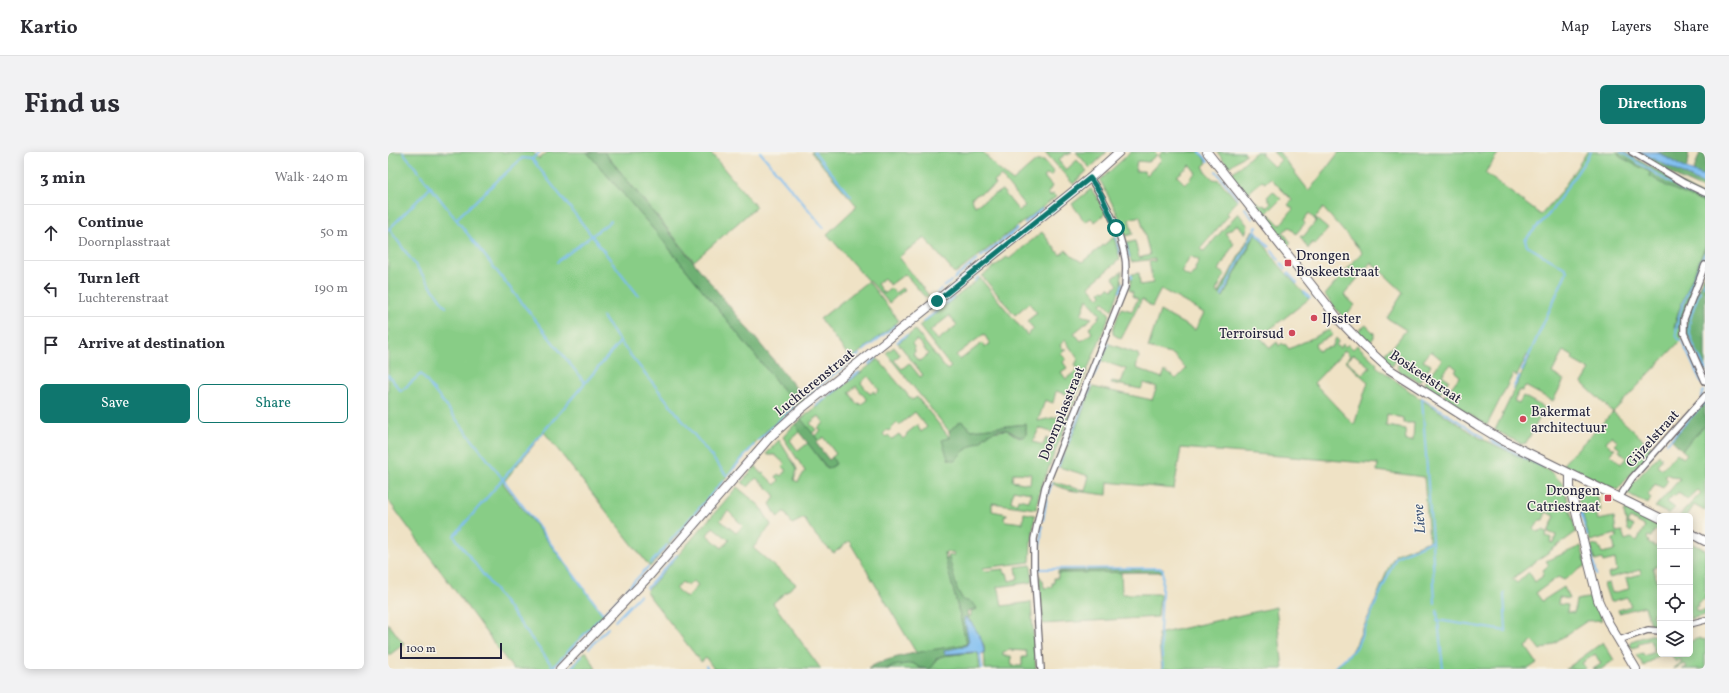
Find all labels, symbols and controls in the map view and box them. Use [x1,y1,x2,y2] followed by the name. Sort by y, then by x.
[20,15,78,41] text: Kartio
[1561,18,1589,37] text: Map
[1611,18,1651,37] text: Layers
[1673,18,1709,37] text: Share
[24,85,120,124] text: Find us
[1600,85,1705,124] button: Directions
[40,167,86,190] text: 3 min
[275,169,348,187] text: Walk · 240 m
[78,213,143,234] text: Continue
[1107,219,1125,237] route start
[40,222,62,244] icon: ahead
[320,224,348,242] text: 50 m
[78,234,171,252] text: Doornplasstraat
[1296,247,1379,282] place label: Drongen Boskeetstraat
[1283,258,1293,268] marker: Drongen Boskeetstraat
[78,269,140,290] text: Turn left
[40,278,62,300] icon: left
[314,280,348,298] text: 190 m
[78,290,169,308] text: Luchterenstraat
[928,292,946,310] route end
[1322,310,1361,329] place label: IJsster
[1309,313,1319,323] marker: IJsster
[1219,325,1284,344] place label: Terroirsud
[1287,328,1297,338] marker: Terroirsud
[40,334,62,356] icon: arrive
[78,334,225,355] text: Arrive at destination
[771,345,859,421] street label: Luchterenstraat
[1385,346,1465,408] street label: Boskeetstraat
[1035,364,1090,463] street label: Doornplasstraat
[40,384,190,423] button: Save
[198,384,348,423] button: Share
[1531,403,1607,438] place label: Bakermat architectuur
[1622,406,1684,472] street label: Gijzelstraat
[1518,414,1528,424] marker: Bakermat architectuur
[1527,482,1600,517] place label: Drongen Catriestraat
[1603,493,1613,503] marker: Drongen Catriestraat
[1409,503,1432,534] water label: Lieve
[1657,513,1693,657] map controls
[1657,513,1693,549] button: +
[1657,549,1693,585] button: −
[1657,585,1693,621] button: locate
[1657,621,1693,657] button: layers
[400,641,502,660] scale bar
[406,642,436,657] text: 100 m

